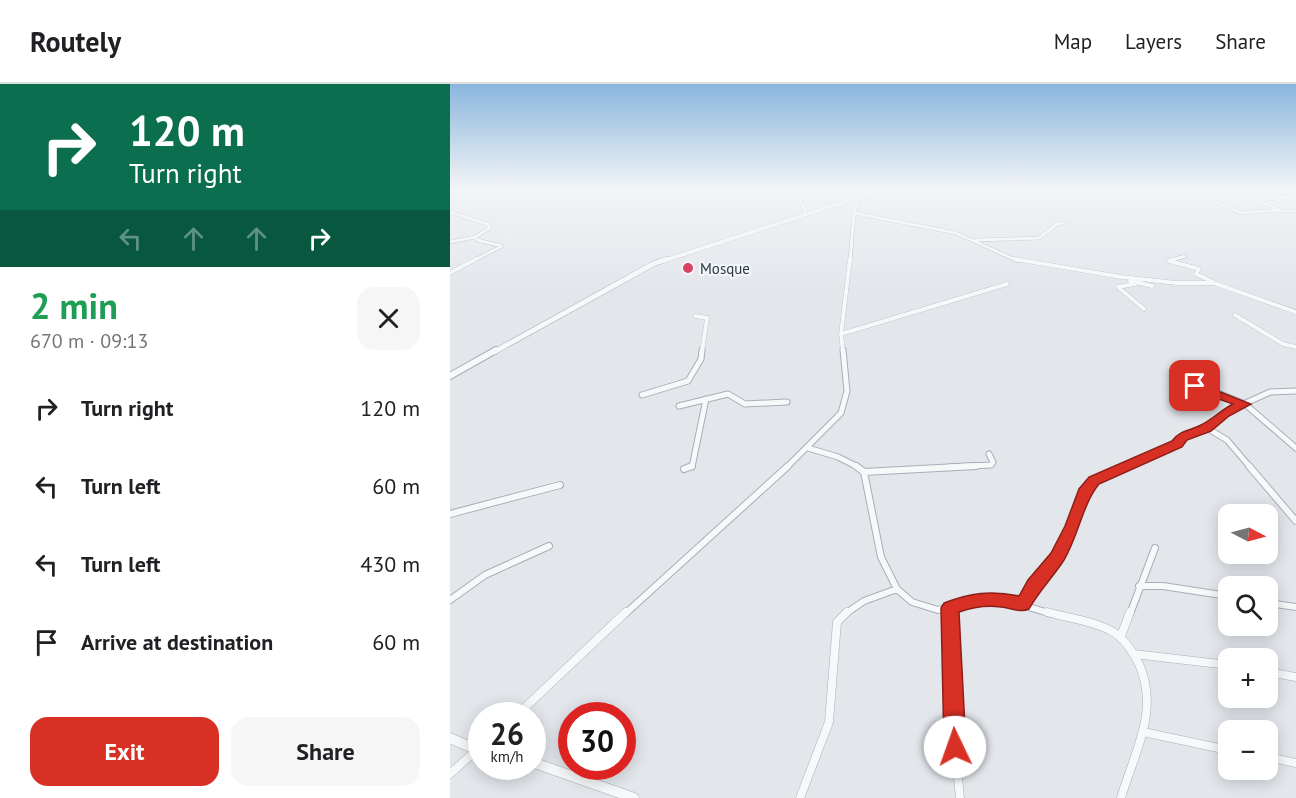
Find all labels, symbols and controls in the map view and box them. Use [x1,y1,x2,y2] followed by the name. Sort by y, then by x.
[30,23,121,60] text: Routely
[1054,28,1092,55] text: Map
[1125,28,1182,55] text: Layers
[1215,28,1266,55] text: Share
[129,103,245,158] text: 120 m
[30,108,108,186] icon: right
[129,156,242,190] text: Turn right
[114,222,147,255] icon: left
[177,222,210,255] icon: ahead
[240,222,273,255] icon: ahead
[303,222,336,255] icon: right
[700,259,750,278] place label: Mosque
[681,261,695,275] marker: Mosque
[30,282,118,329] text: 2 min
[357,287,420,350] button: close
[30,328,148,354] text: 670 m · 09:13
[1169,360,1220,411] pin
[1178,369,1211,402] icon: arrive
[30,392,63,425] icon: right
[81,394,173,422] text: Turn right
[360,394,420,422] text: 120 m
[30,470,63,503] icon: left
[81,472,161,500] text: Turn left
[372,472,420,500] text: 60 m
[1218,504,1278,564] north arrow
[1218,504,1278,780] map controls
[30,548,63,581] icon: left
[81,550,161,578] text: Turn left
[360,550,420,578] text: 430 m
[1218,576,1278,636] button: search
[30,626,63,659] icon: arrive
[81,628,273,656] text: Arrive at destination
[372,628,420,656] text: 60 m
[1218,648,1278,708] button: +
[558,702,636,780] speed limit sign: 30
[490,714,524,753] text: 26
[923,715,987,779] position arrow
[30,717,219,786] button: Exit
[231,717,420,786] button: Share
[1218,720,1278,780] button: −
[491,747,523,766] text: km/h

